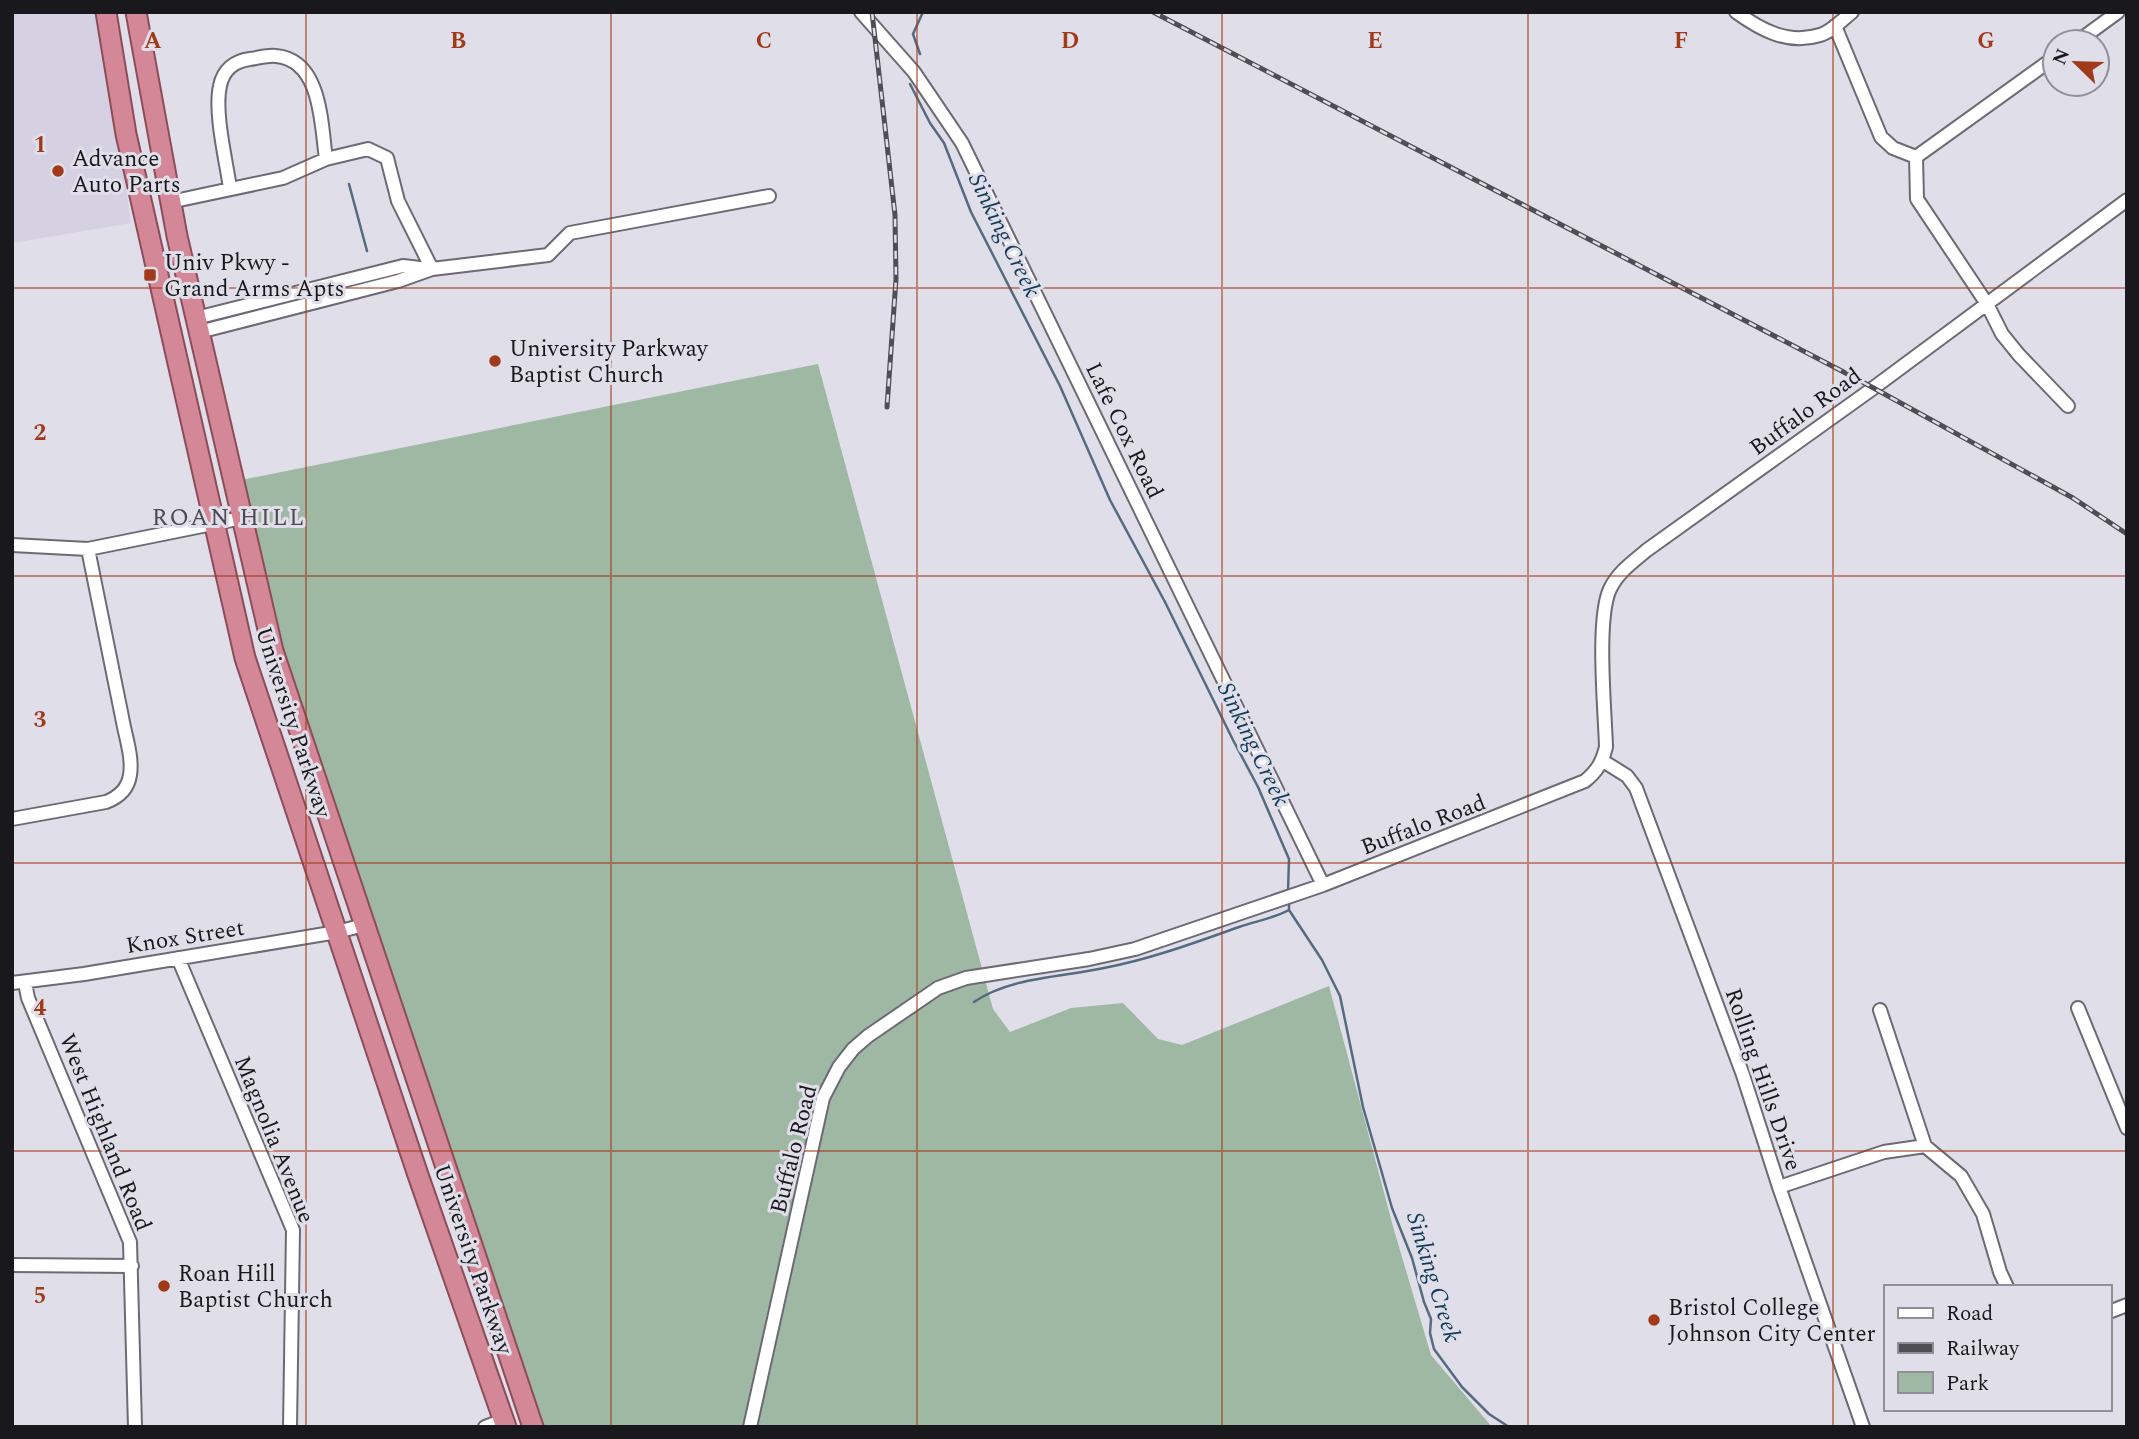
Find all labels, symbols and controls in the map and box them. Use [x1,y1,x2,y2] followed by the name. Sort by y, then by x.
[144,24,162,59] text: A
[450,24,466,59] text: B
[756,24,772,59] text: C
[1061,24,1079,59] text: D
[1367,24,1383,59] text: E
[1674,24,1688,59] text: F
[1977,24,1995,59] text: G
[2041,28,2111,98] north arrow
[2045,44,2078,70] text: N
[34,128,46,163] text: 1
[72,142,181,203] place label: Advance Auto Parts
[50,163,66,179] marker: Advance Auto Parts
[958,167,1050,304] water label: Sinking Creek
[164,246,344,307] place label: Univ Pkwy - Grand Arms Apts
[142,267,158,283] marker: Univ Pkwy - Grand Arms Apts
[509,332,709,393] place label: University Parkway Baptist Church
[487,353,503,369] marker: University Parkway Baptist Church
[1075,356,1172,505] street label: Lafe Cox Road
[1742,359,1870,465] street label: Buffalo Road
[34,416,47,451] text: 2
[152,500,306,536] district label: ROAN HILL
[245,622,340,823] street label: University Parkway
[1207,676,1299,813] water label: Sinking Creek
[34,703,47,738] text: 3
[1356,785,1491,865] street label: Buffalo Road
[123,911,247,964] street label: Knox Street
[1715,983,1810,1176] street label: Rolling Hills Drive
[34,991,47,1026] text: 4
[49,1029,160,1237] street label: West Highland Road
[224,1050,323,1229] street label: Magnolia Avenue
[762,1081,827,1217] street label: Buffalo Road
[424,1160,522,1360] street label: University Parkway
[1396,1208,1470,1347] water label: Sinking Creek
[178,1257,333,1318] place label: Roan Hill Baptist Church
[156,1278,172,1294] marker: Roan Hill Baptist Church
[34,1279,46,1314] text: 5
[1884,1285,2111,1411] legend
[1668,1291,1876,1352] place label: Bristol College Johnson City Center
[1946,1298,1993,1330] text: Road
[1646,1312,1662,1328] marker: Bristol College Johnson City Center
[1946,1333,2020,1365] text: Railway
[1946,1368,1990,1400] text: Park

